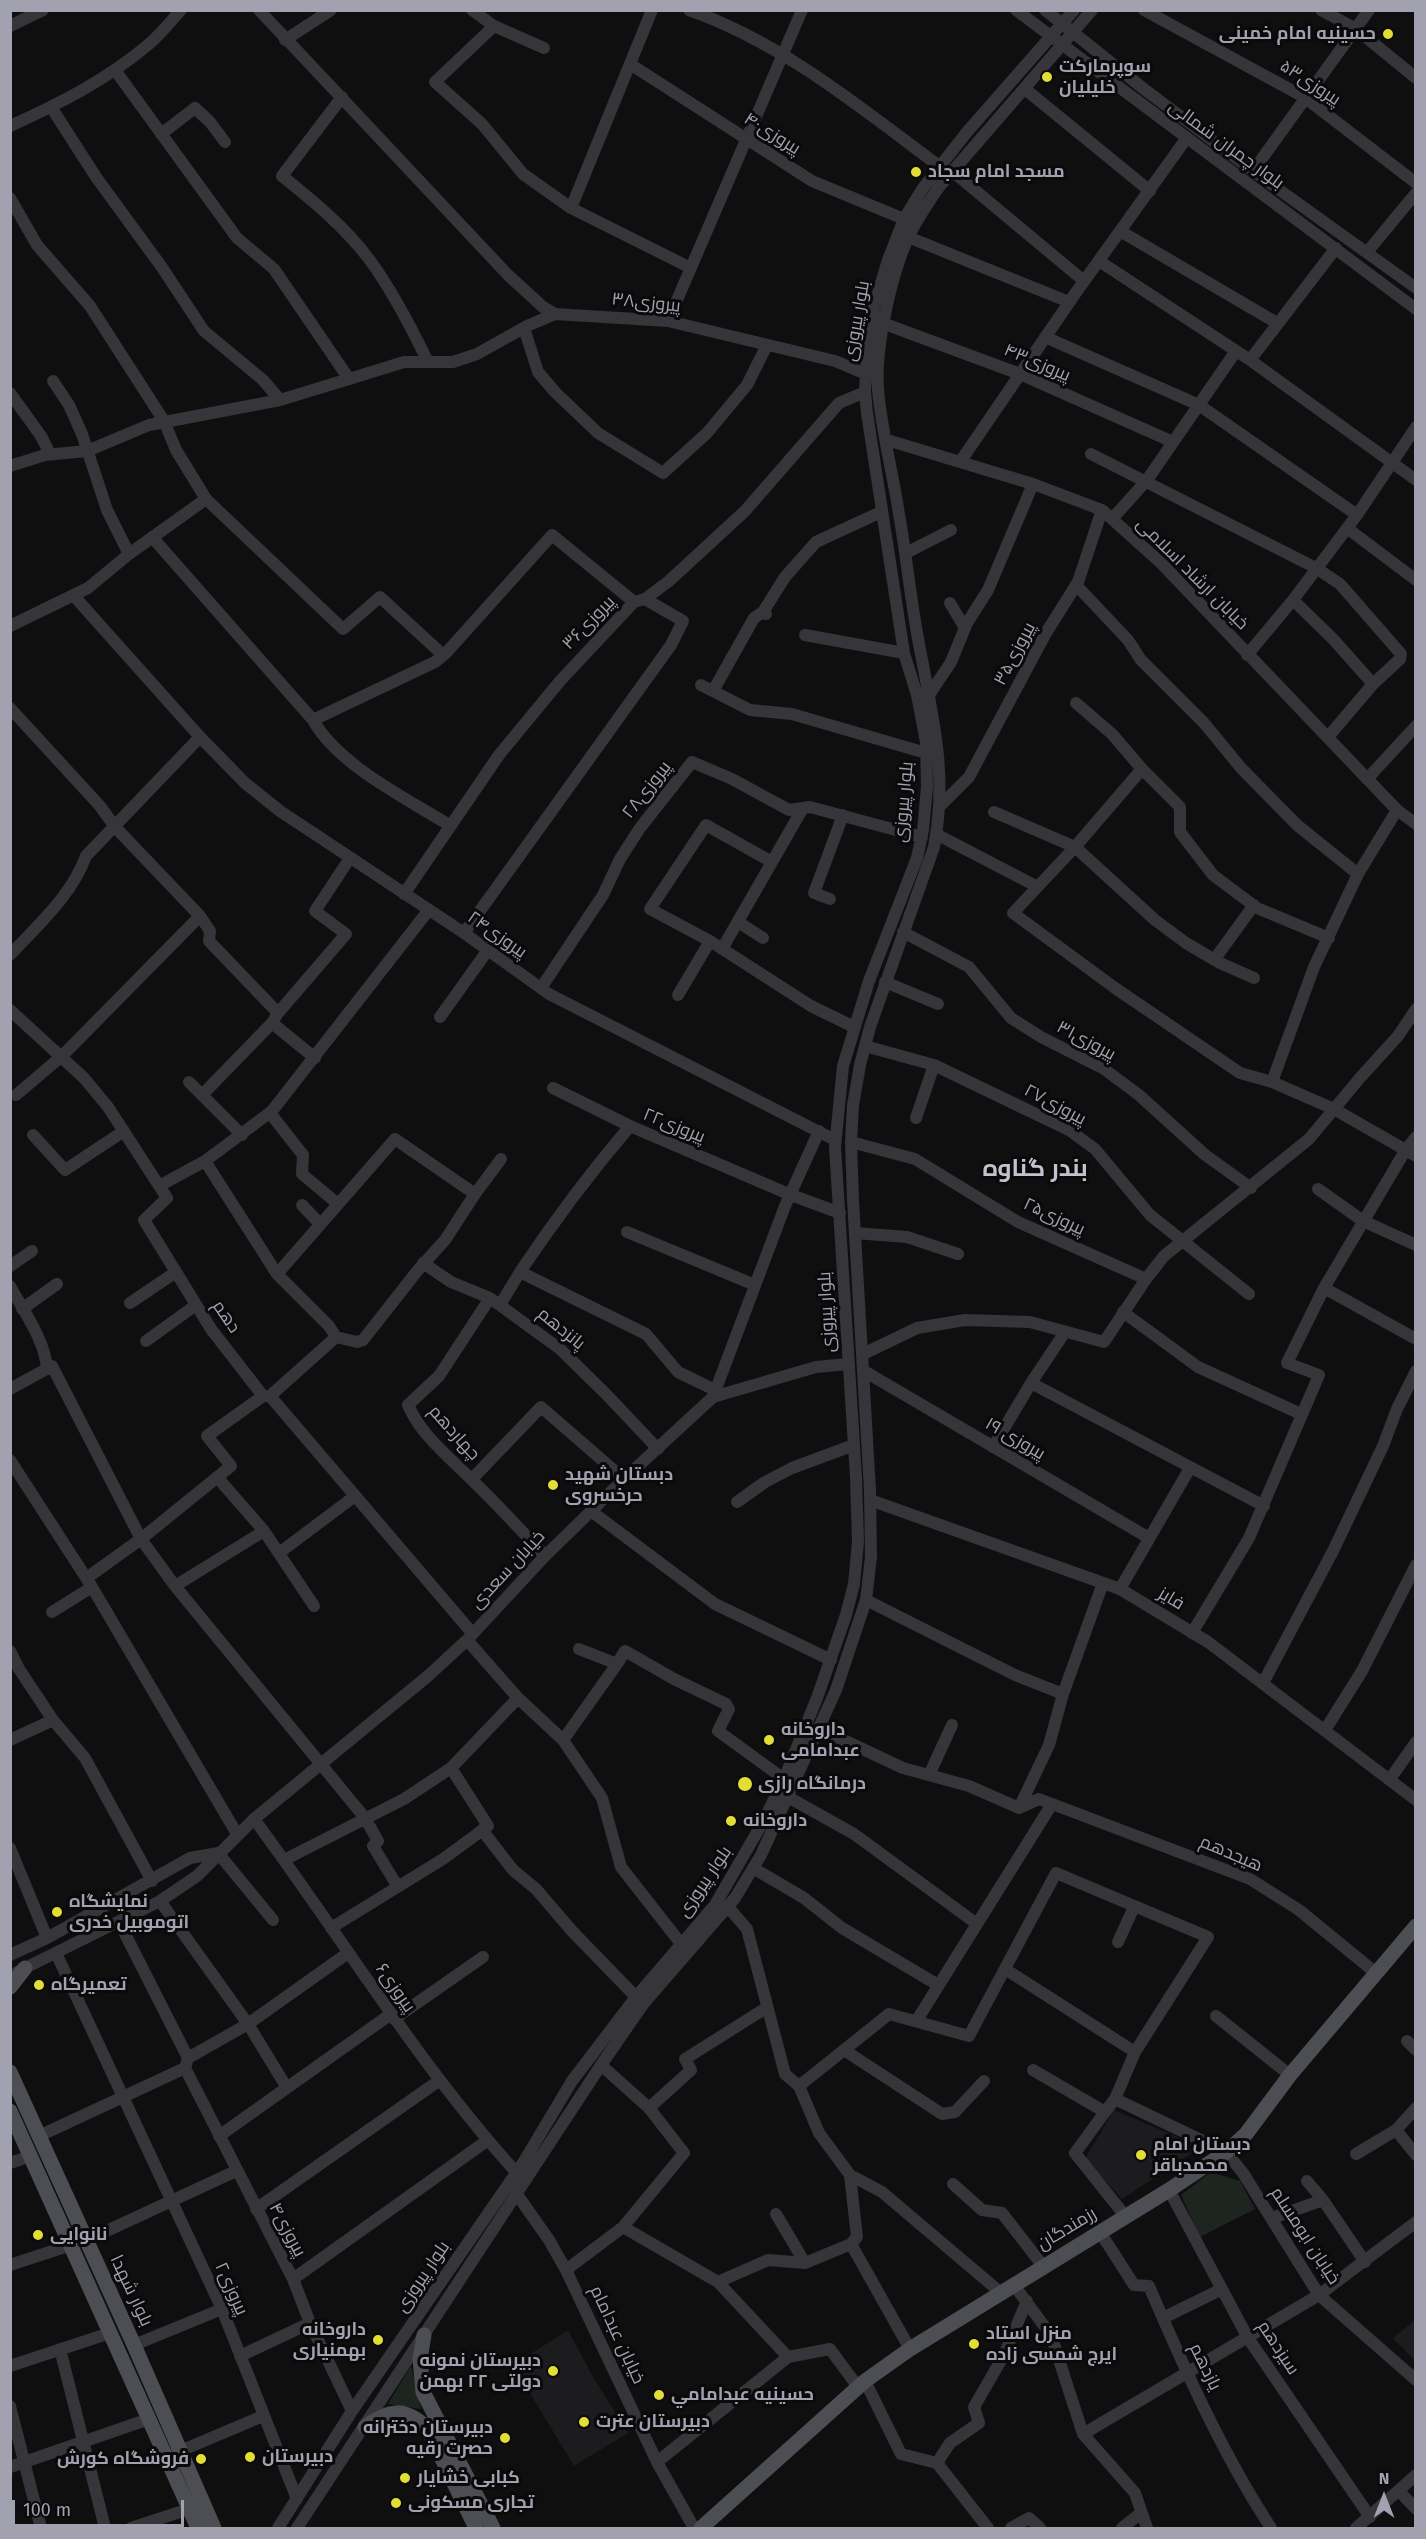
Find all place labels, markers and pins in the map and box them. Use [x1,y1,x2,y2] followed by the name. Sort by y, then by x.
[1219,23,1376,45] place label: حسینیه امام خمینی
[1381,27,1395,41] marker: حسینیه امام خمینی
[1059,56,1151,98] place label: سوپرمارکت خلیلیان
[1040,70,1054,84] marker: سوپرمارکت خلیلیان
[928,161,1065,183] place label: مسجد امام سجاد
[909,165,923,179] marker: مسجد امام سجاد
[565,1464,673,1506] place label: دبستان شهید حرخسروی
[546,1478,560,1492] marker: دبستان شهید حرخسروی
[781,1719,860,1762] place label: داروخانه عبدامامی
[762,1733,776,1747] marker: داروخانه عبدامامی
[758,1773,866,1795] place label: درمانگاه رازی
[736,1775,754,1793] marker: درمانگاه رازی
[743,1810,807,1832] place label: داروخانه
[724,1814,738,1828] marker: داروخانه
[69,1891,189,1934] place label: نمایشگاه اتوموبیل خدری
[50,1905,64,1919] marker: نمایشگاه اتوموبیل خدری
[51,1974,127,1996] place label: تعمیرگاه
[32,1978,46,1992] marker: تعمیرگاه
[1153,2134,1251,2176] place label: دبستان امام محمدباقر
[1134,2148,1148,2162] marker: دبستان امام محمدباقر
[50,2224,107,2246] place label: نانوایی
[31,2228,45,2242] marker: نانوایی
[293,2319,366,2362] place label: داروخانه بهمنیاری
[986,2323,1117,2366] place label: منزل استاد ایرج شمسى زاده
[371,2333,385,2347] marker: داروخانه بهمنیاری
[967,2337,981,2351] marker: منزل استاد ایرج شمسى زاده
[420,2350,541,2392] place label: دبیرستان نمونه دولتی ۲۲ بهمن
[546,2364,560,2378] marker: دبیرستان نمونه دولتی ۲۲ بهمن
[671,2384,814,2406] place label: حسينيه عبدامامي
[652,2388,666,2402] marker: حسينيه عبدامامي
[596,2411,710,2433] place label: دبیرستان عترت
[577,2415,591,2429] marker: دبیرستان عترت
[363,2417,493,2460] place label: دبیرستان دخترانه حصرت رقیه
[498,2431,512,2445] marker: دبیرستان دخترانه حصرت رقیه
[262,2446,333,2468] place label: دبیرستان
[57,2448,189,2470] place label: فروشگاه کورش
[243,2450,257,2464] marker: دبیرستان
[194,2452,208,2466] marker: فروشگاه کورش
[417,2467,520,2489] place label: کبابی خشایار
[398,2471,412,2485] marker: کبابی خشایار
[408,2492,534,2514] place label: تجاری مسکونی
[389,2496,403,2510] marker: تجاری مسکونی

